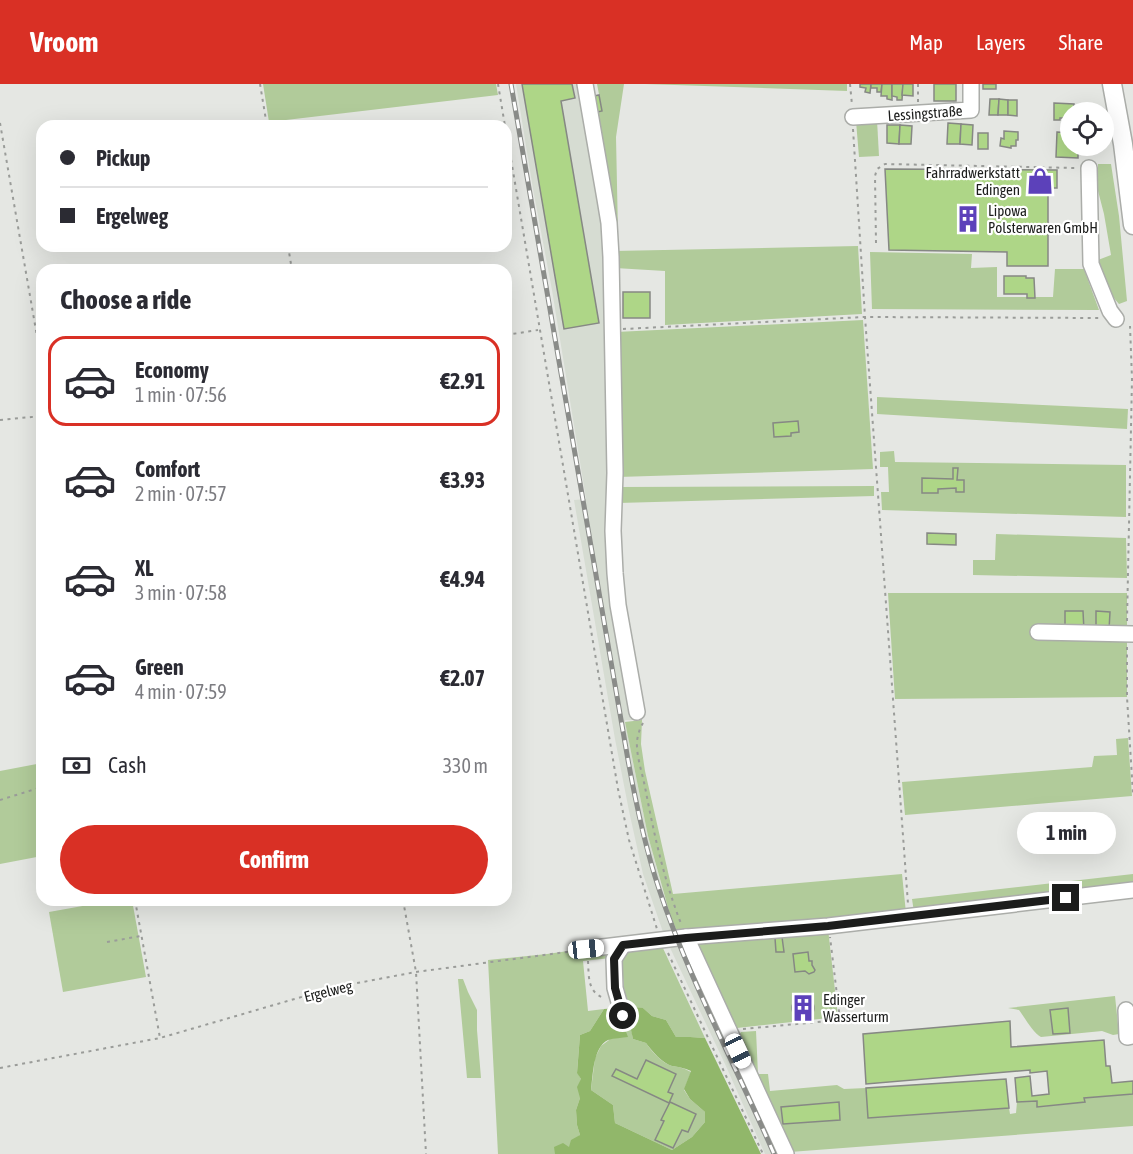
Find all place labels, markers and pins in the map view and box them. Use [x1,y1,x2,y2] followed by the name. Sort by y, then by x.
[925,164,1020,198] place label: Fahrradwerkstatt Edingen
[1025,166,1055,196] shop icon: Fahrradwerkstatt Edingen
[988,202,1098,236] place label: Lipowa Polsterwaren GmbH
[953,204,983,234] building icon: Lipowa Polsterwaren GmbH
[823,991,889,1025] place label: Edinger Wasserturm
[788,993,818,1023] building icon: Edinger Wasserturm

